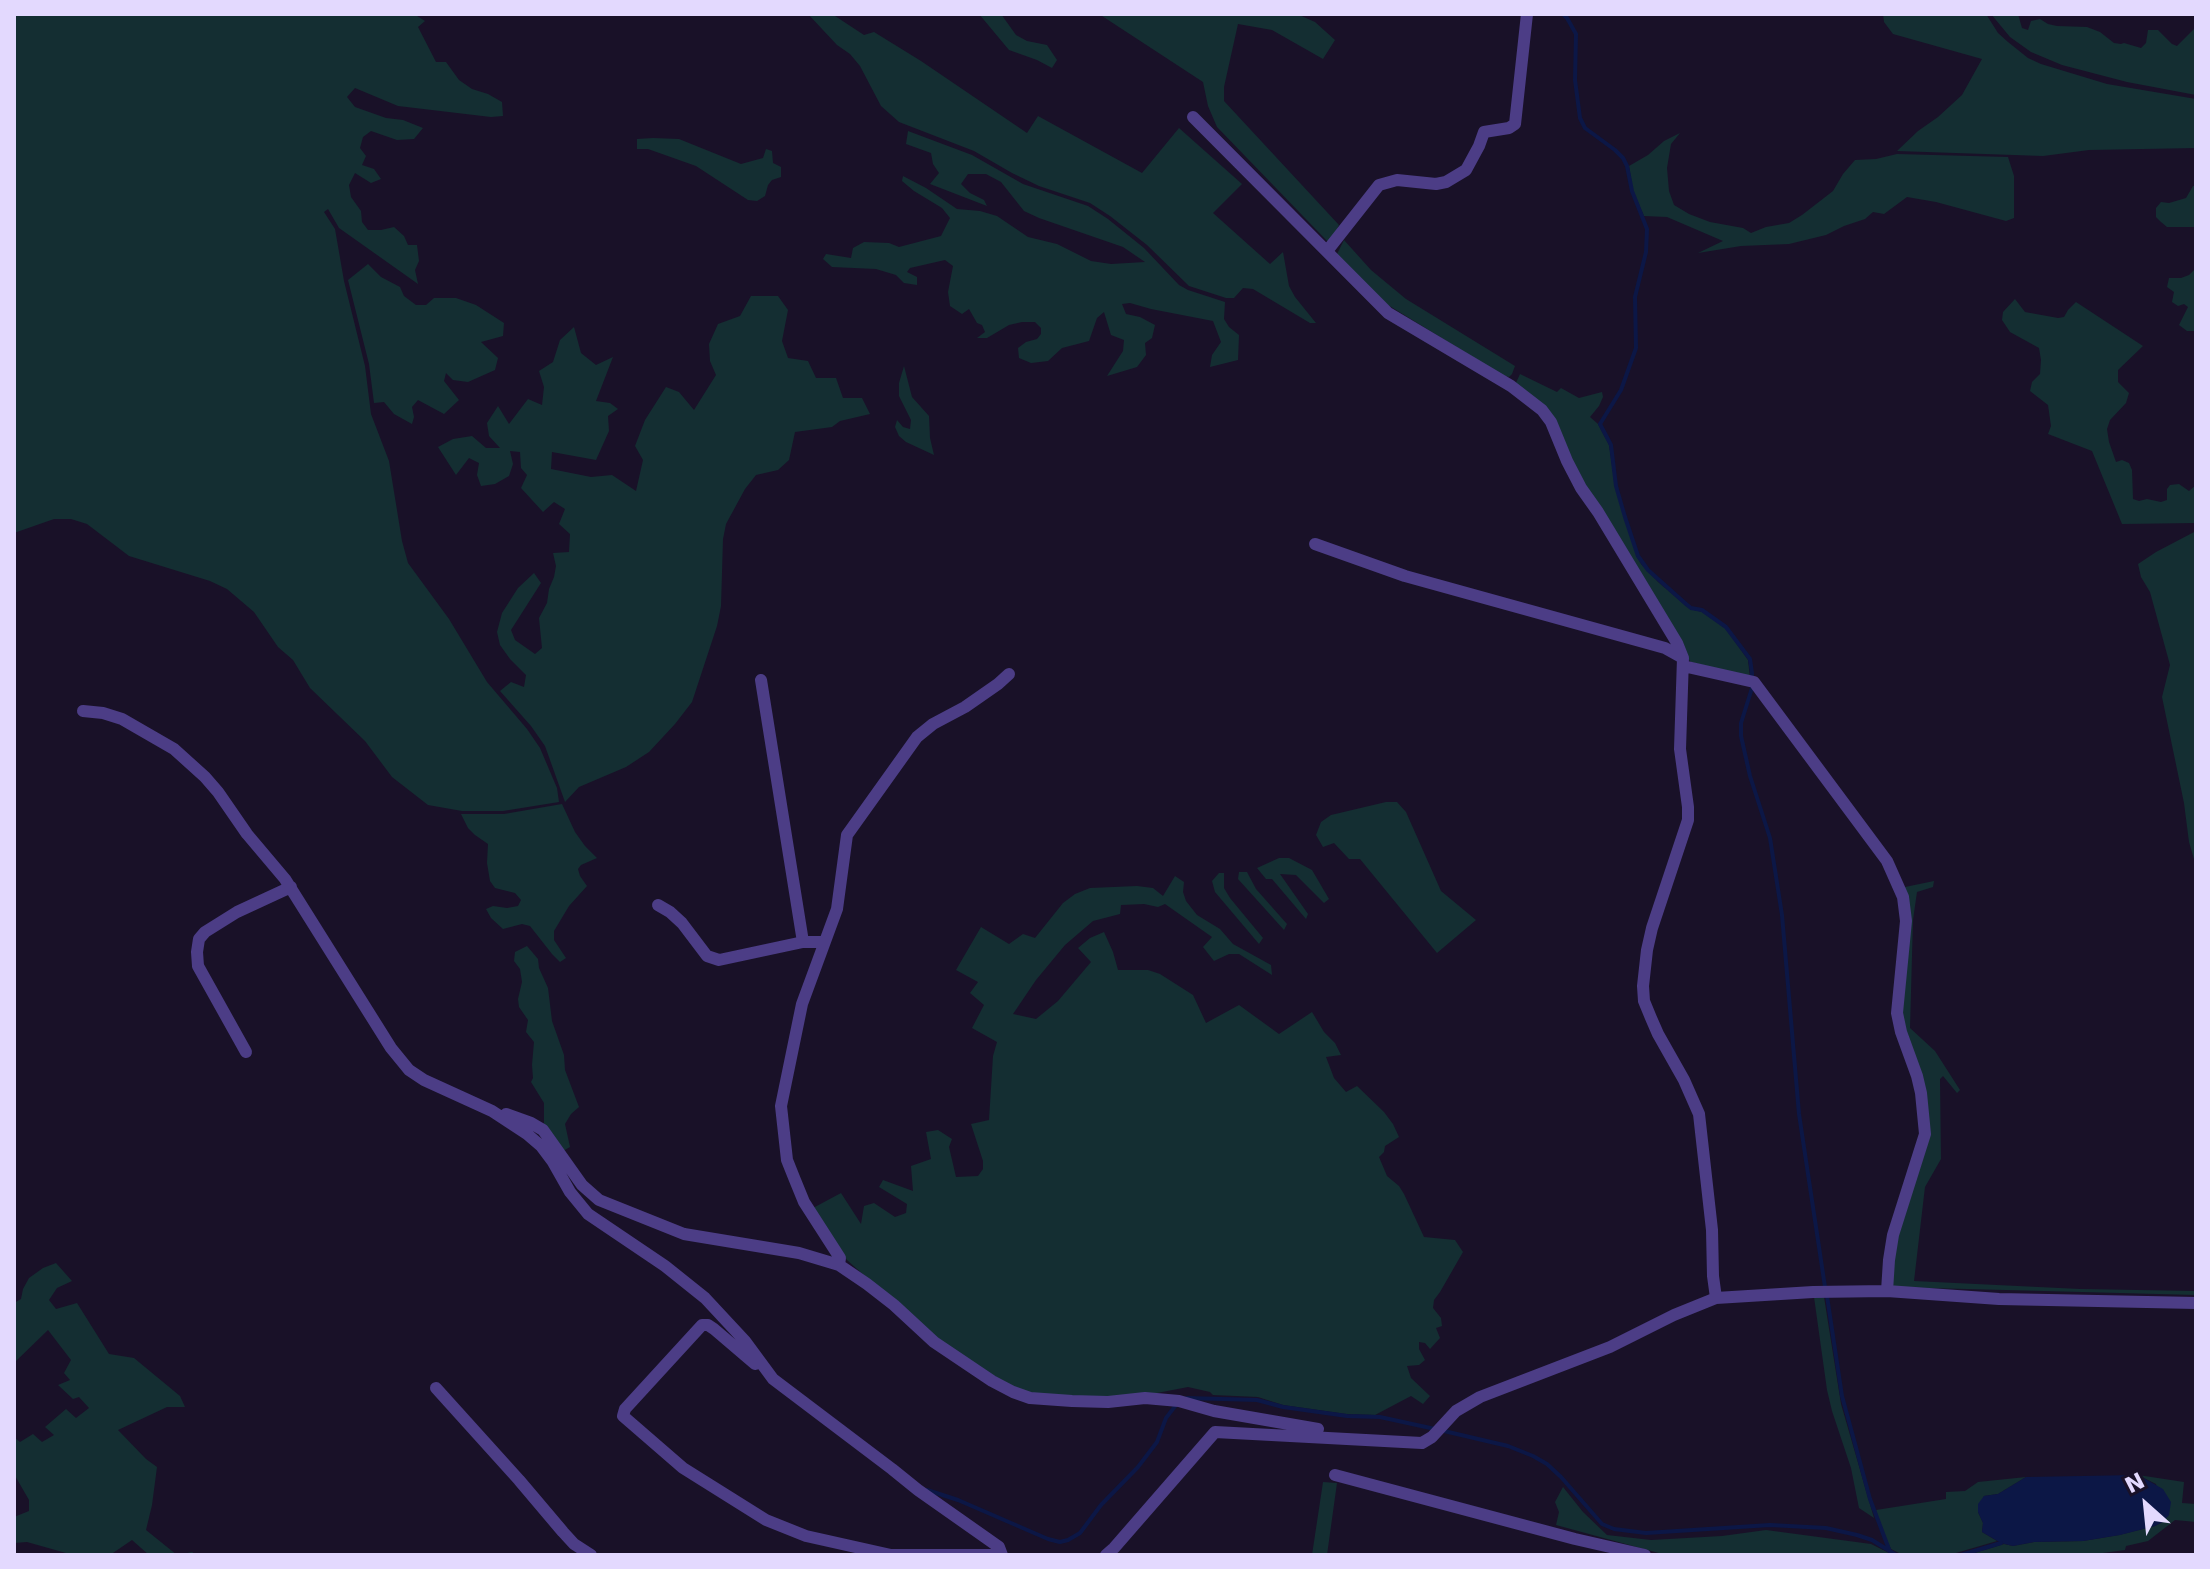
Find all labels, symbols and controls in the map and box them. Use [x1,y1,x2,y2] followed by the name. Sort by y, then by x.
[2106,1465,2186,1545] north arrow
[2121,1468,2149,1498] text: N

